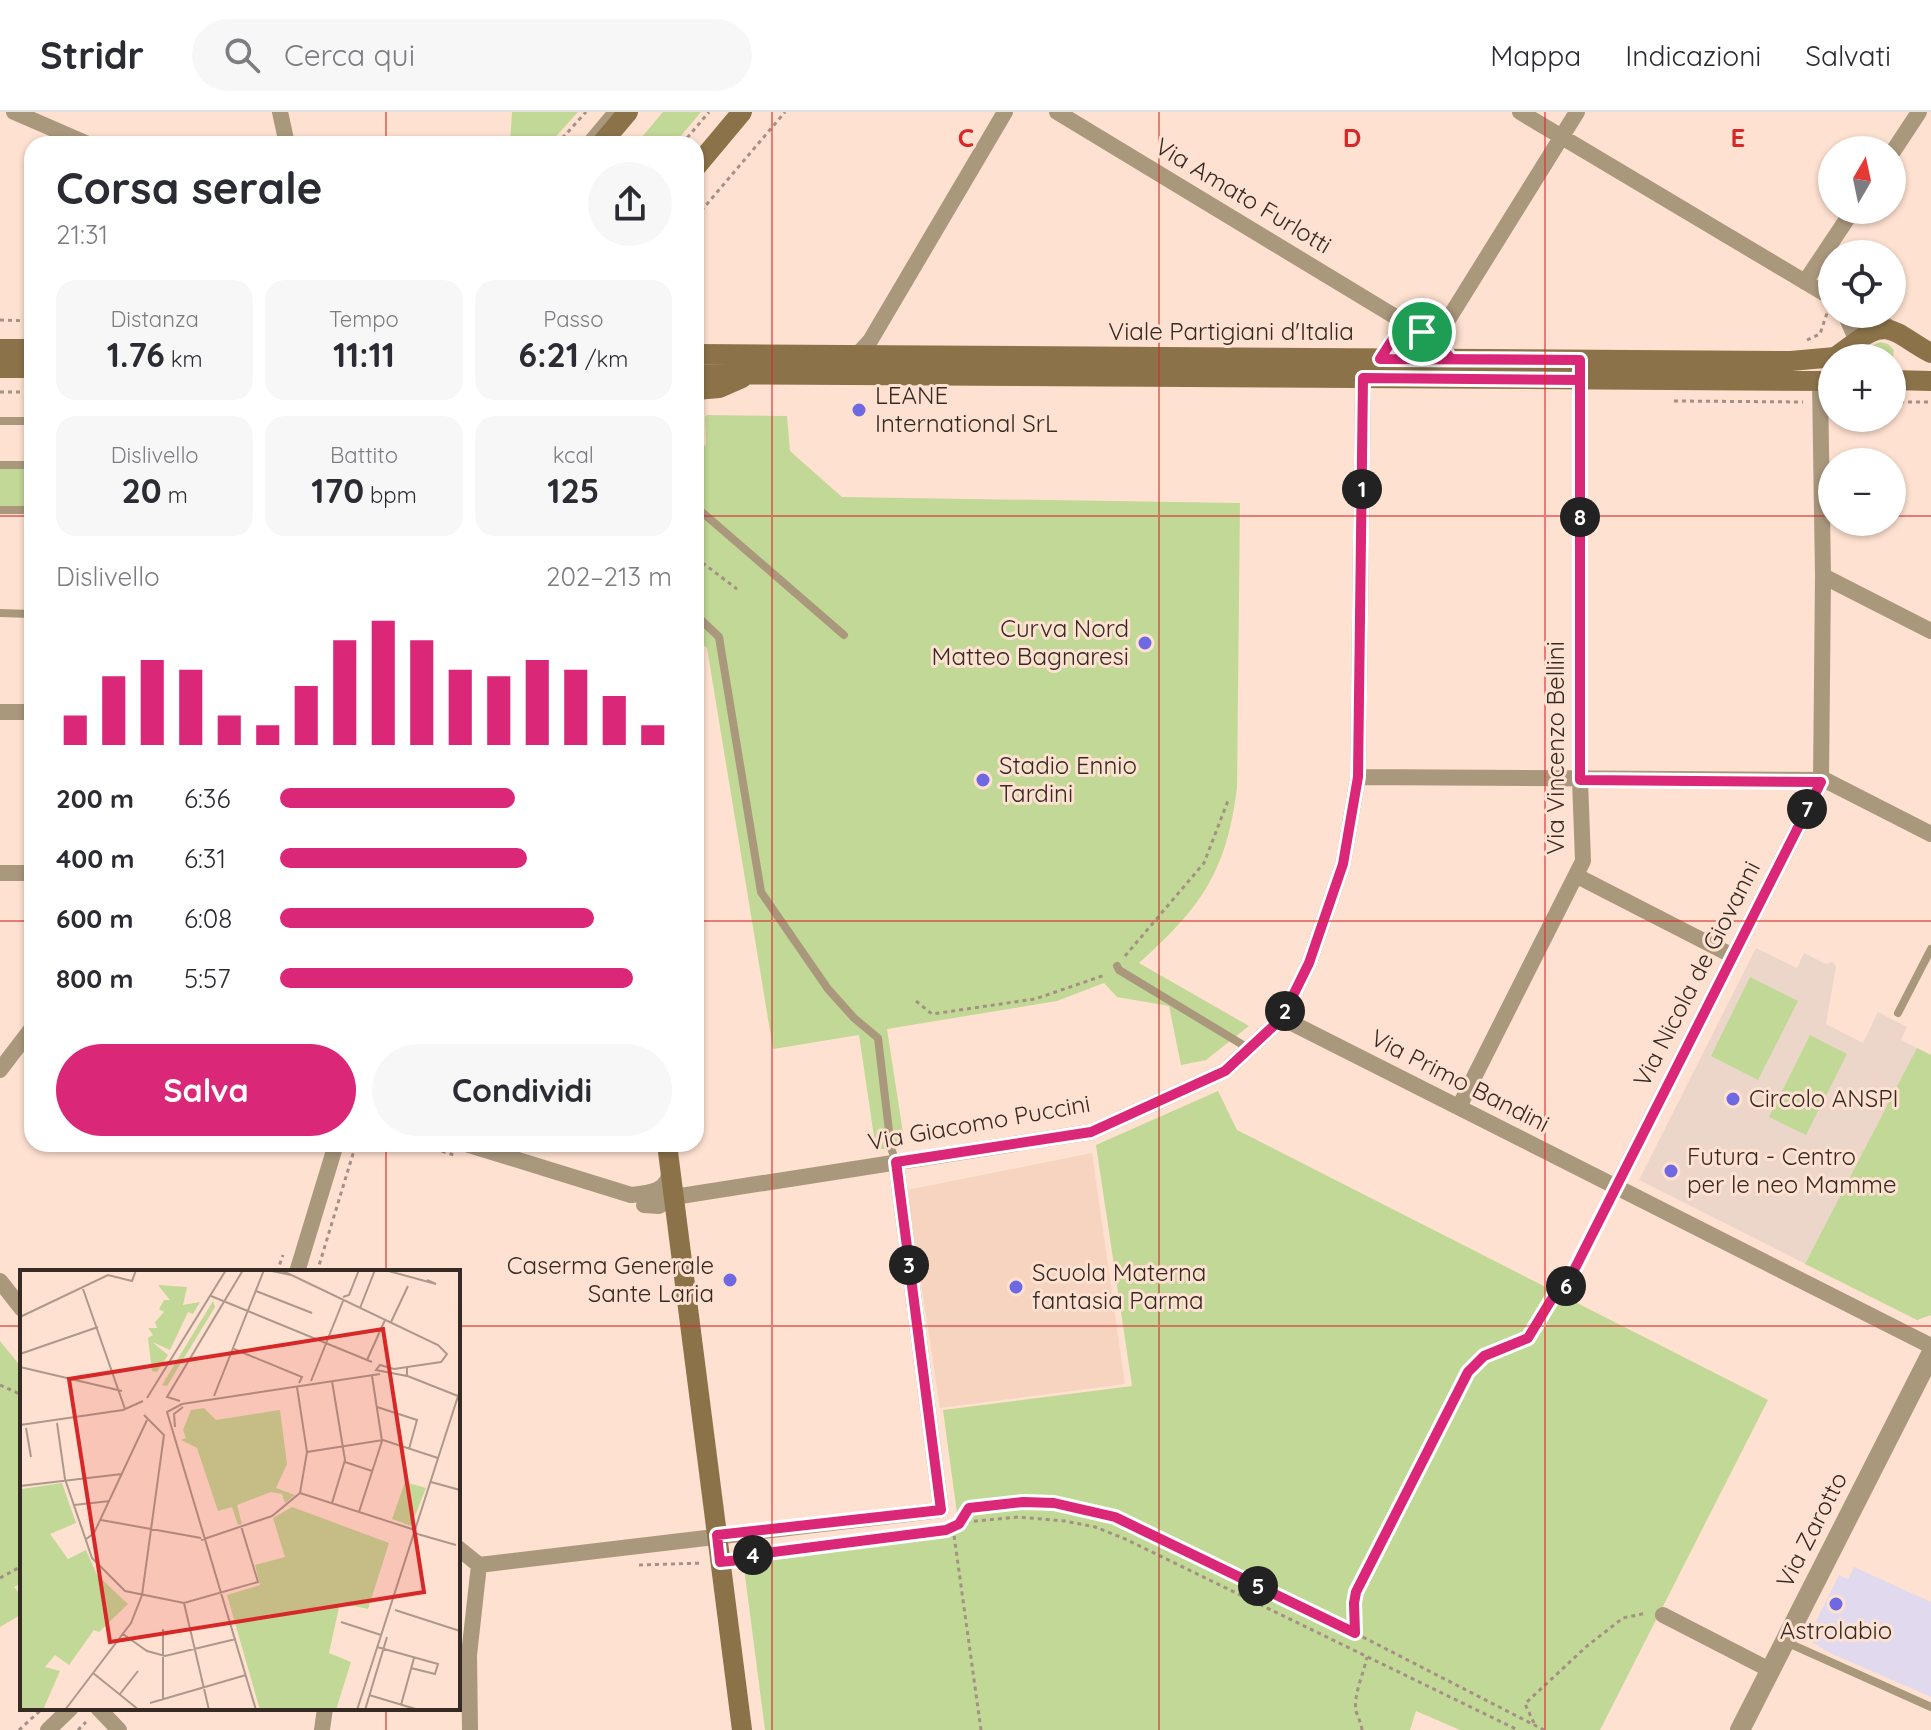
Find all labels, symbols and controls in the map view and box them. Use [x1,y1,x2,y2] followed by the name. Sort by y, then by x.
[192,19,752,91] search box
[40,31,144,79] text: Stridr
[220,33,264,77] icon: search
[284,36,415,74] text: Cerca qui
[1490,38,1581,73] text: Mappa
[1625,38,1761,73] text: Indicazioni
[1805,38,1891,73] text: Salvati
[958,121,974,154] text: C
[1343,121,1361,154] text: D
[1731,121,1745,154] text: E
[1150,131,1337,260] street label: Via Amato Furlotti
[1818,136,1906,224] north arrow
[1818,136,1906,536] map controls
[56,160,322,215] text: Corsa serale
[588,162,672,246] button: share
[56,218,108,251] text: 21:31
[1818,240,1906,328] button: locate
[1388,298,1456,366] pin
[111,305,199,333] text: Distanza
[329,305,399,333] text: Tempo
[543,305,603,333] text: Passo
[1400,310,1444,354] icon: arrive
[1108,316,1354,346] street label: Viale Partigiani d'Italia
[107,333,165,376] text: 1.76
[333,333,395,376] text: 11:11
[518,333,579,376] text: 6:21
[1818,344,1906,432] button: +
[165,345,203,373] text: km
[579,345,628,373] text: /km
[875,380,1058,438] place label: LEANE International SrL
[850,401,868,419] marker: LEANE International SrL
[111,441,199,469] text: Dislivello
[330,441,398,469] text: Battito
[553,441,594,469] text: kcal
[1818,448,1906,536] button: −
[122,469,162,512] text: 20
[311,469,364,512] text: 170
[547,469,599,512] text: 125
[1342,469,1382,509] pin: 1
[1358,475,1366,503] text: 1
[162,481,188,509] text: m
[364,481,417,509] text: bpm
[1560,497,1600,537] pin: 8
[1574,503,1586,531] text: 8
[56,560,160,593] text: Dislivello
[546,560,672,593] text: 202–213 m
[932,613,1129,671] place label: Curva Nord Matteo Bagnaresi
[1136,634,1154,652] marker: Curva Nord Matteo Bagnaresi
[1540,641,1570,855] street label: Via Vincenzo Bellini
[999,750,1137,808] place label: Stadio Ennio Tardini
[974,771,992,789] marker: Stadio Ennio Tardini
[56,782,134,815] text: 200 m
[184,782,230,815] text: 6:36
[1787,789,1827,829] pin: 7
[1801,795,1813,823] text: 7
[56,842,134,875] text: 400 m
[184,842,226,875] text: 6:31
[1626,856,1766,1091] street label: Via Nicola de Giovanni
[56,902,134,935] text: 600 m
[184,902,232,935] text: 6:08
[56,962,133,995] text: 800 m
[184,962,231,995] text: 5:57
[1265,991,1305,1031] pin: 2
[1279,997,1291,1025] text: 2
[1366,1022,1555,1138] street label: Via Primo Bandini
[56,1044,356,1136] button: Salva
[372,1044,672,1136] button: Condividi
[1749,1083,1899,1113] place label: Circolo ANSPI
[865,1088,1092,1156] street label: Via Giacomo Puccini
[1724,1090,1742,1108] marker: Circolo ANSPI
[1687,1141,1897,1199] place label: Futura - Centro per le neo Mamme
[1662,1162,1680,1180] marker: Futura - Centro per le neo Mamme
[889,1245,929,1285] pin: 3
[507,1250,714,1308] place label: Caserma Generale Sante Laria
[903,1251,915,1279] text: 3
[1032,1257,1206,1315] place label: Scuola Materna fantasia Parma
[1546,1266,1586,1306] pin: 6
[20,1270,460,1710] inset map
[721,1271,739,1289] marker: Caserma Generale Sante Laria
[1560,1272,1572,1300] text: 6
[1007,1278,1025,1296] marker: Scuola Materna fantasia Parma
[1769,1467,1853,1593] street label: Via Zarotto
[733,1535,773,1575] pin: 4
[747,1541,759,1569] text: 4
[1238,1566,1278,1606] pin: 5
[1252,1572,1264,1600] text: 5
[1827,1595,1845,1613] marker: Astrolabio
[1780,1615,1892,1645] place label: Astrolabio

